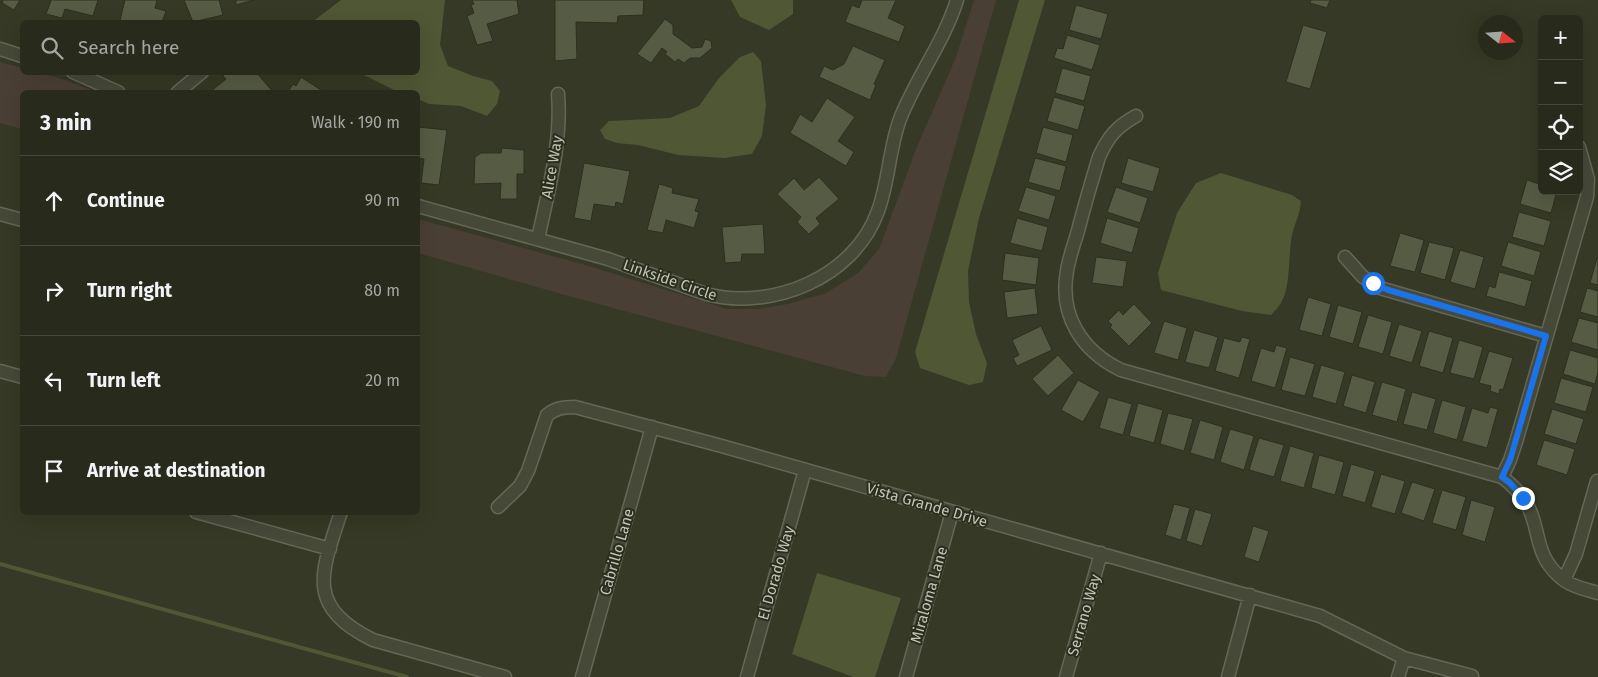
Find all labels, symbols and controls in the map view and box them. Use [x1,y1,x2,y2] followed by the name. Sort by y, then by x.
[1478,15,1523,60] north arrow
[1538,15,1583,195] map controls
[1538,15,1583,60] button: +
[20,20,420,75] search box
[38,34,66,62] icon: search
[78,36,179,59] text: Search here
[1538,60,1583,105] button: −
[1538,105,1583,150] button: locate
[40,110,92,136] text: 3 min
[311,113,400,132] text: Walk · 190 m
[538,134,566,200] street label: Alice Way
[1538,150,1583,195] button: layers
[40,187,68,215] icon: ahead
[87,189,165,212] text: Continue
[365,191,400,210] text: 90 m
[621,256,719,304] street label: Linkside Circle
[1362,272,1385,295] route start
[40,277,68,305] icon: right
[87,279,172,302] text: Turn right
[364,281,400,300] text: 80 m
[40,367,68,395] icon: left
[87,369,161,392] text: Turn left
[365,371,400,390] text: 20 m
[40,457,68,485] icon: arrive
[87,459,266,482] text: Arrive at destination
[864,479,990,531] street label: Vista Grande Drive
[1512,487,1535,510] route end
[596,507,638,597] street label: Cabrillo Lane
[754,523,798,622] street label: El Dorado Way
[907,545,951,645] street label: Miraloma Lane
[1064,571,1104,658] street label: Serrano Way

